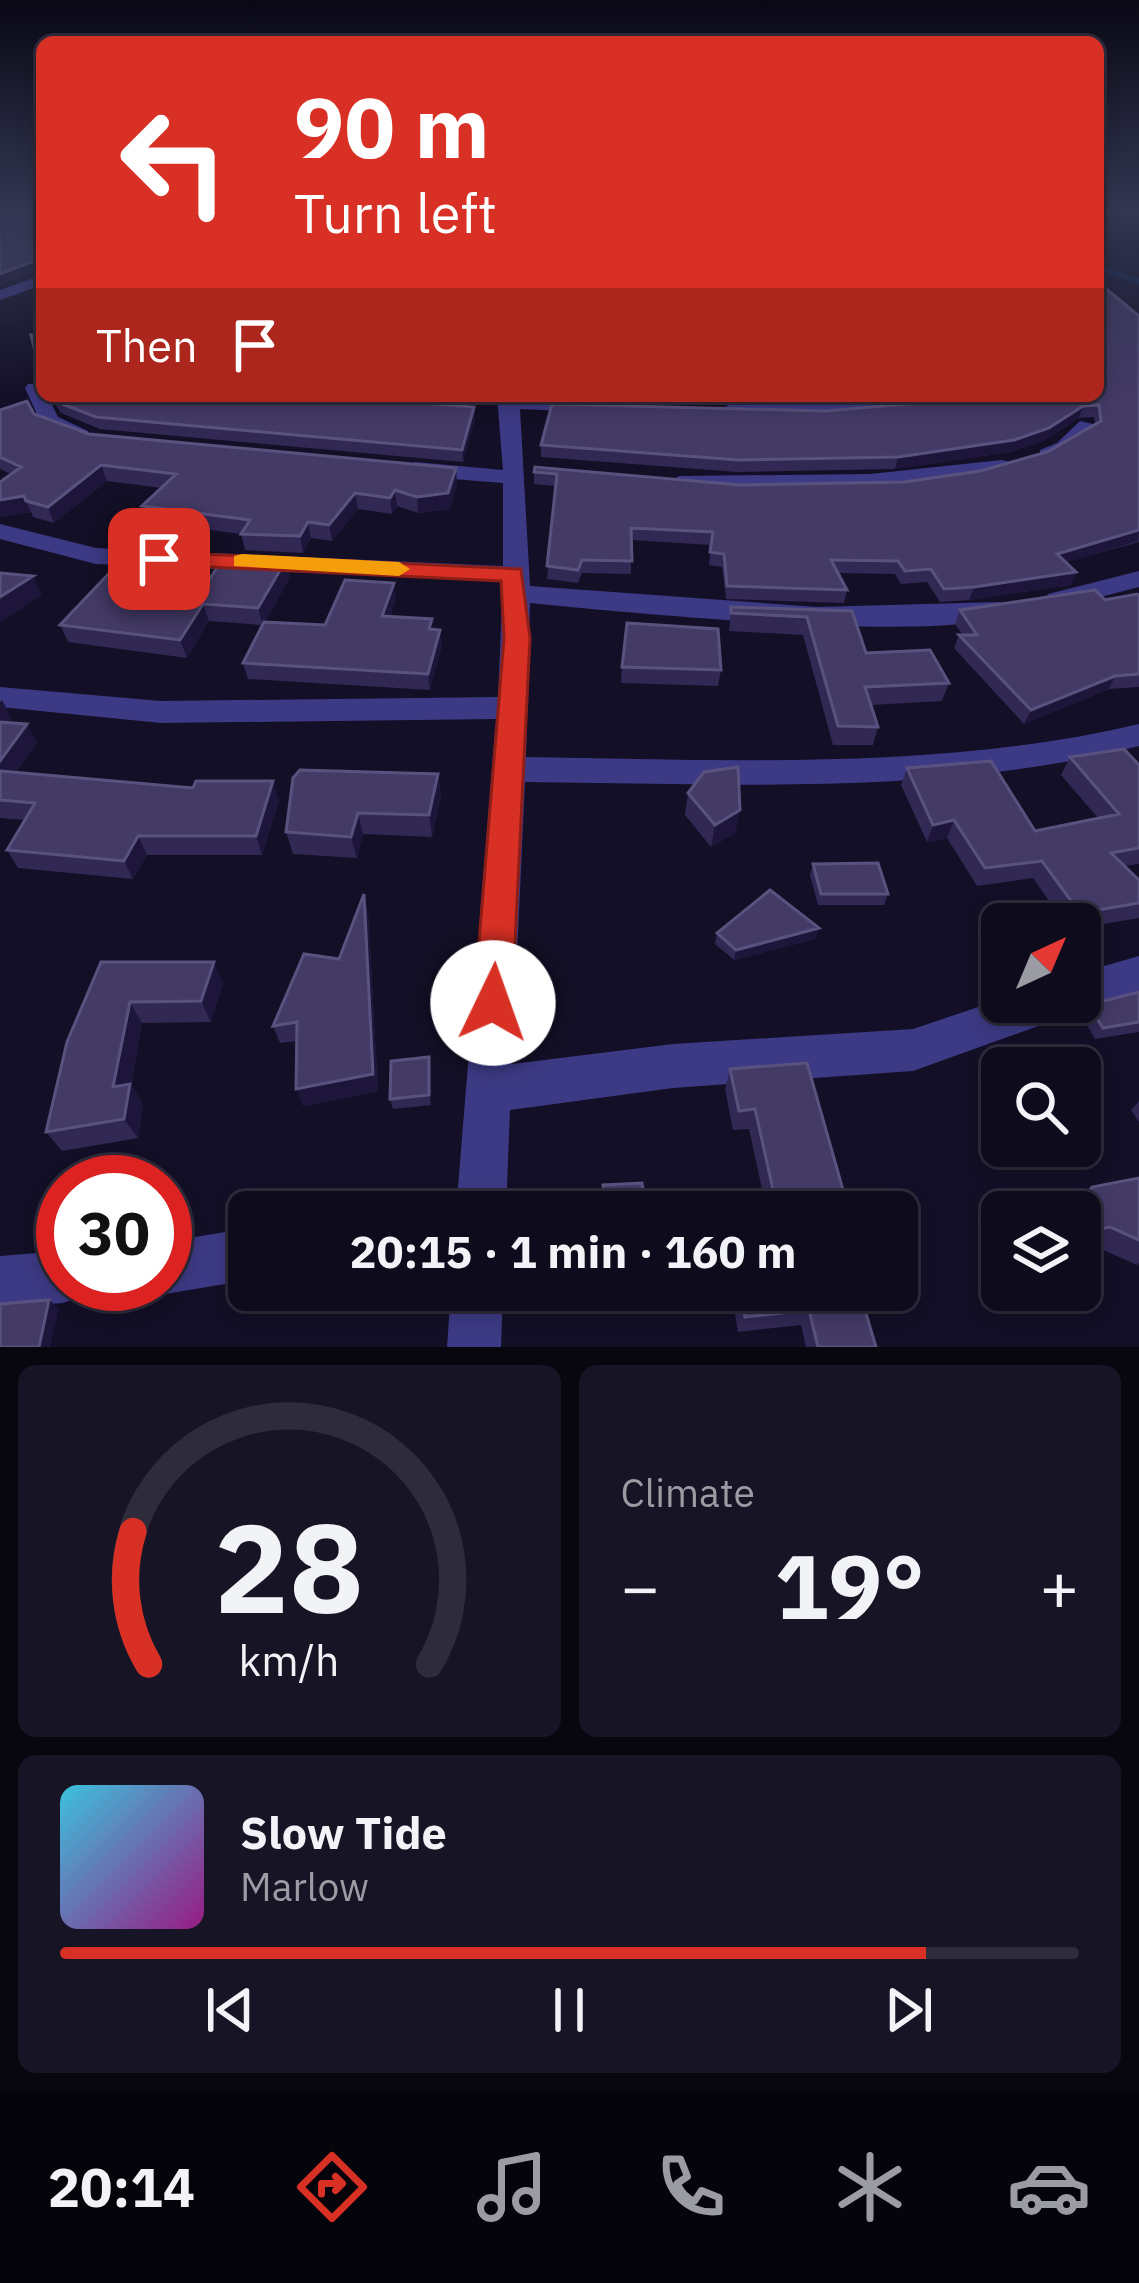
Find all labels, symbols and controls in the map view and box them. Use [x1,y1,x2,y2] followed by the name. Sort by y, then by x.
[294,72,490,181] text: 90 m
[96,84,252,240] icon: left
[294,178,497,248] text: Turn left
[222,312,288,378] icon: arrive
[96,316,198,374] text: Then
[108,508,210,610] pin
[126,526,192,592] icon: arrive
[981,903,1101,1023] north arrow
[981,903,1101,1311] map controls
[430,940,556,1066] position arrow
[981,1047,1101,1167] button: search
[36,1155,192,1311] speed limit sign: 30
[981,1191,1101,1311] button: layers
[350,1222,796,1280] text: 20:15 · 1 min · 160 m
[621,1467,755,1518] text: Climate
[214,1485,364,1647] text: 28
[775,1527,925,1644] text: 19°
[621,1543,660,1629] text: −
[1039,1543,1079,1629] text: +
[239,1632,340,1688] text: km/h
[240,1803,447,1861] text: Slow Tide
[240,1861,369,1912] text: Marlow
[197,1977,263,2043] icon: previous
[536,1977,602,2043] icon: pause
[876,1977,942,2043] icon: next
[290,2145,374,2229] icon: directions
[470,2145,554,2229] icon: music
[649,2145,733,2229] icon: phone
[828,2145,912,2229] icon: climate
[1007,2145,1091,2229] icon: car
[48,2152,195,2222] text: 20:14

